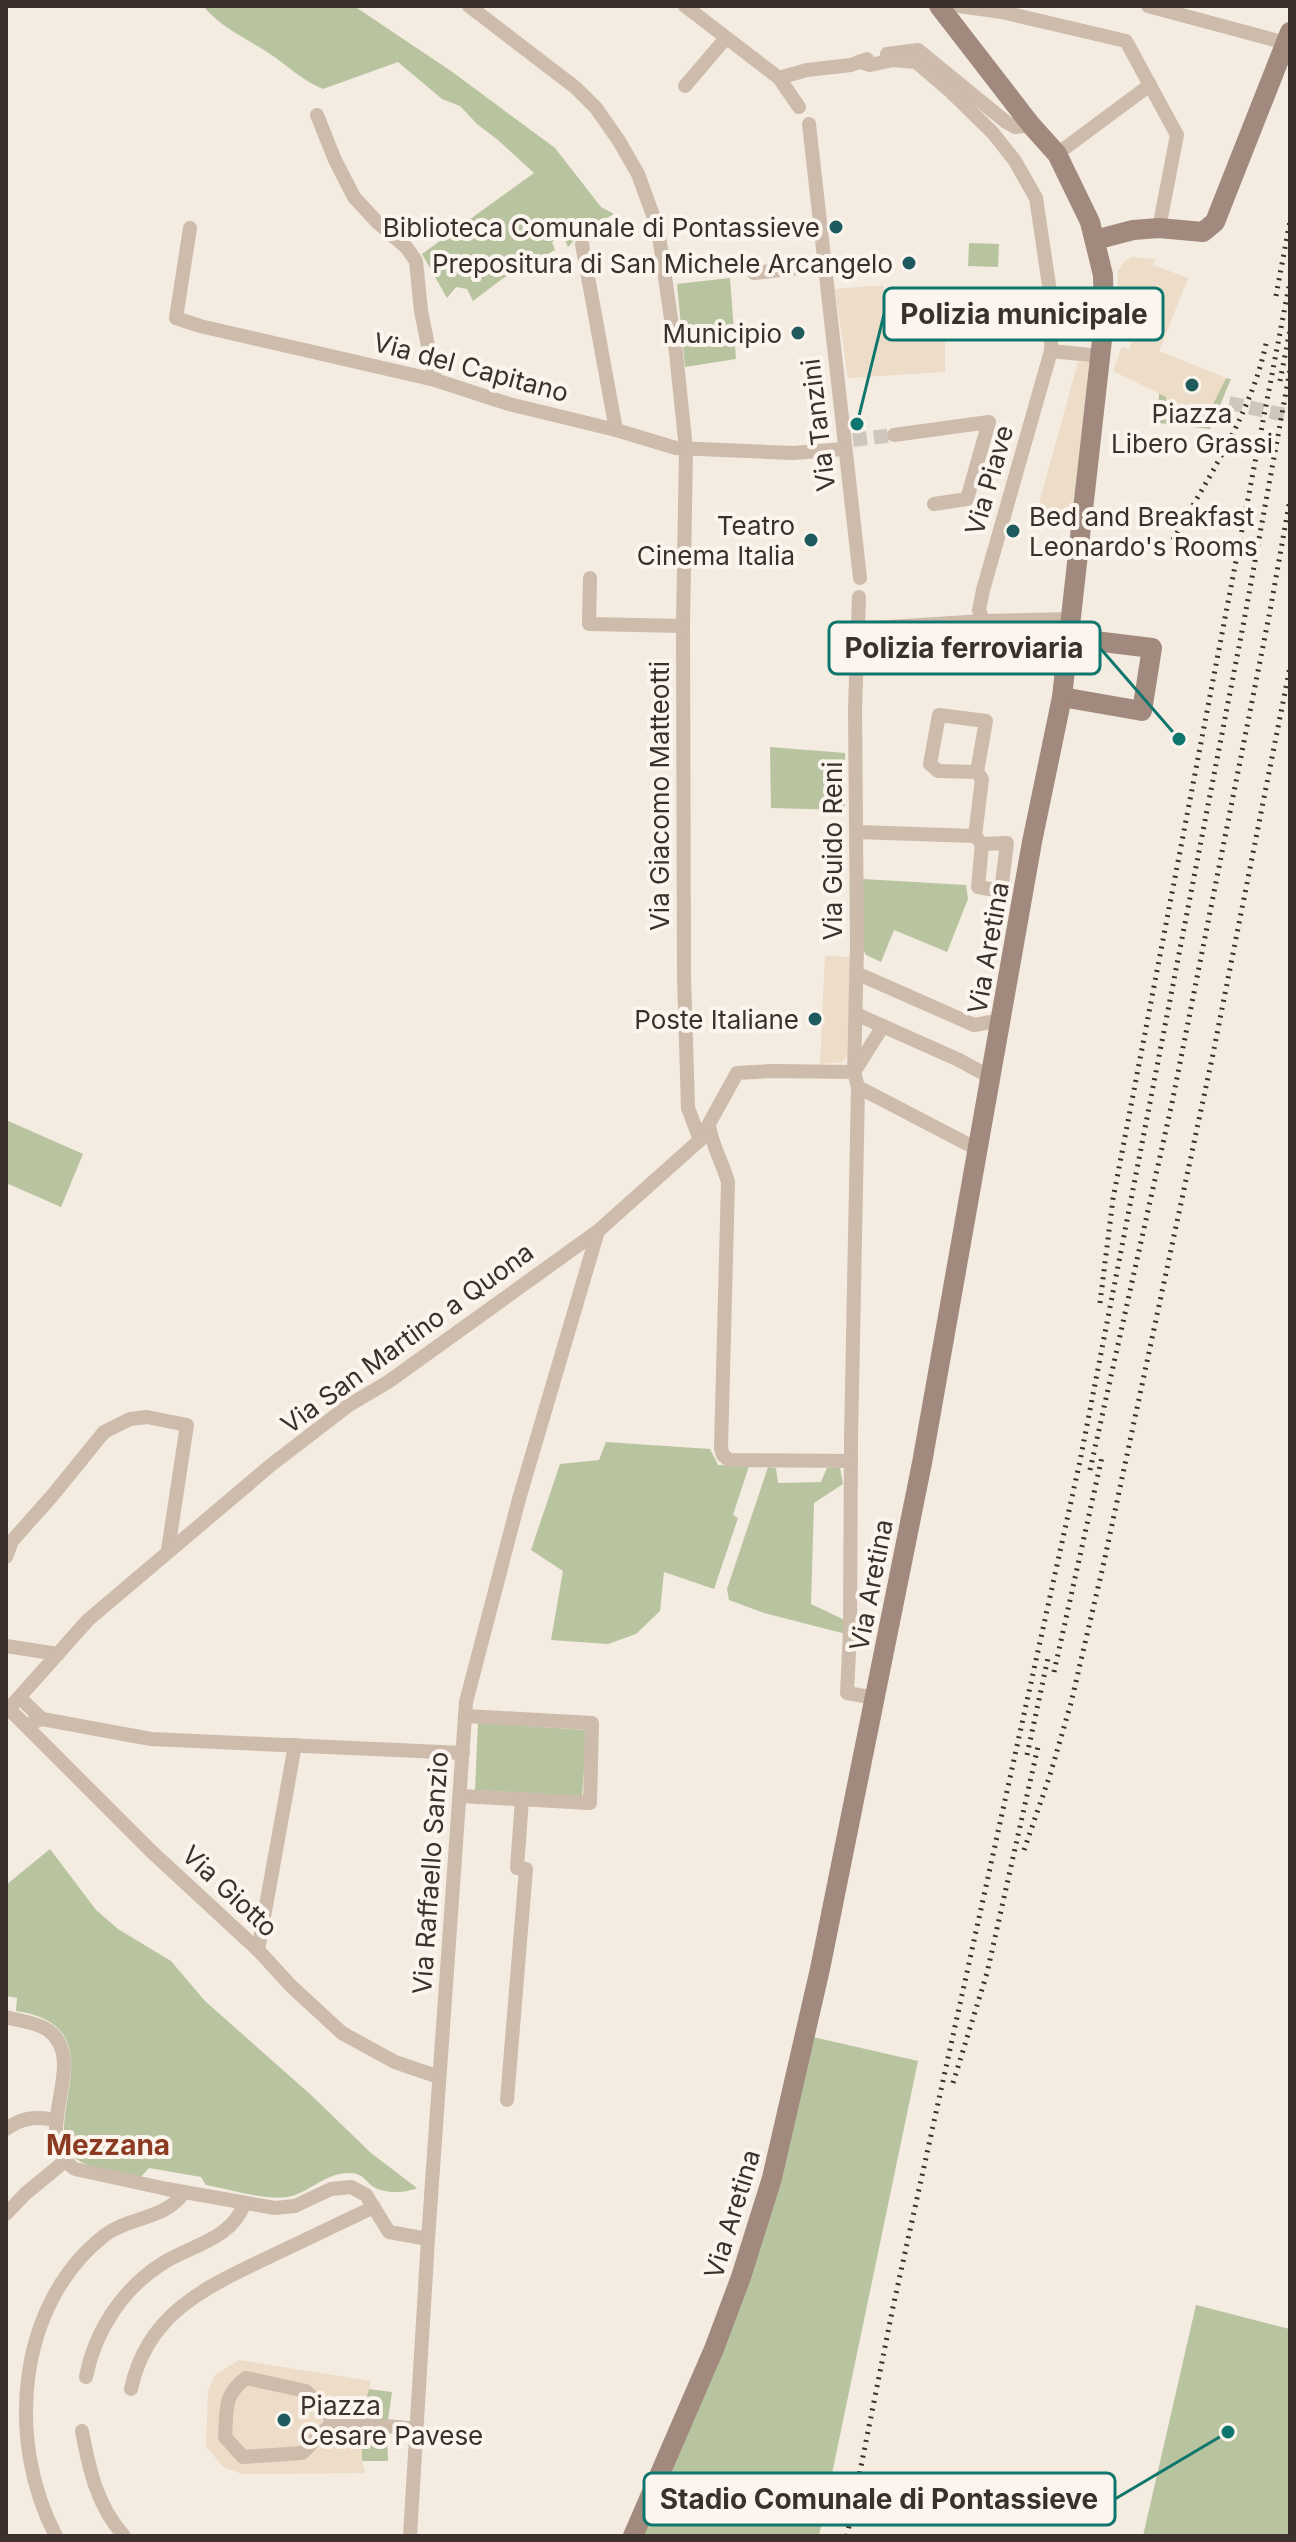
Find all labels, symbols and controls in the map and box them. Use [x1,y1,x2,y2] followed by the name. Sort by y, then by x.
[383,212,820,243] place label: Biblioteca Comunale di Pontassieve
[827,218,845,236] marker: Biblioteca Comunale di Pontassieve
[432,248,893,279] place label: Prepositura di San Michele Arcangelo
[900,254,918,272] marker: Prepositura di San Michele Arcangelo
[884,288,1163,340] callout: Polizia municipale
[900,297,1148,331] text: Polizia municipale
[663,318,782,349] place label: Municipio
[789,324,807,342] marker: Municipio
[370,326,572,408] street label: Via del Capitano
[794,357,842,493] street label: Via Tanzini
[1183,376,1201,394] marker: Piazza Libero Grassi
[1111,398,1273,459] place label: Piazza Libero Grassi
[959,422,1019,538] street label: Via Piave
[1029,501,1258,562] place label: Bed and Breakfast Leonardo's Rooms
[637,510,795,571] place label: Teatro Cinema Italia
[1004,522,1022,540] marker: Bed and Breakfast Leonardo's Rooms
[802,531,820,549] marker: Teatro Cinema Italia
[829,622,1100,674] callout: Polizia ferroviaria
[844,631,1084,665] text: Polizia ferroviaria
[644,661,675,931] street label: Via Giacomo Matteotti
[817,761,848,941] street label: Via Guido Reni
[961,880,1015,1016] street label: Via Aretina
[634,1004,799,1035] place label: Poste Italiane
[806,1010,824,1028] marker: Poste Italiane
[275,1236,539,1440] street label: Via San Martino a Quona
[843,1517,899,1653] street label: Via Aretina
[406,1751,454,1995] street label: Via Raffaello Sanzio
[176,1839,284,1943] street label: Via Giotto
[46,2128,170,2162] district label: Mezzana
[698,2146,766,2282] street label: Via Aretina
[300,2390,483,2451] place label: Piazza Cesare Pavese
[275,2411,293,2429] marker: Piazza Cesare Pavese
[644,2473,1115,2525] callout: Stadio Comunale di Pontassieve
[660,2482,1098,2516] text: Stadio Comunale di Pontassieve

